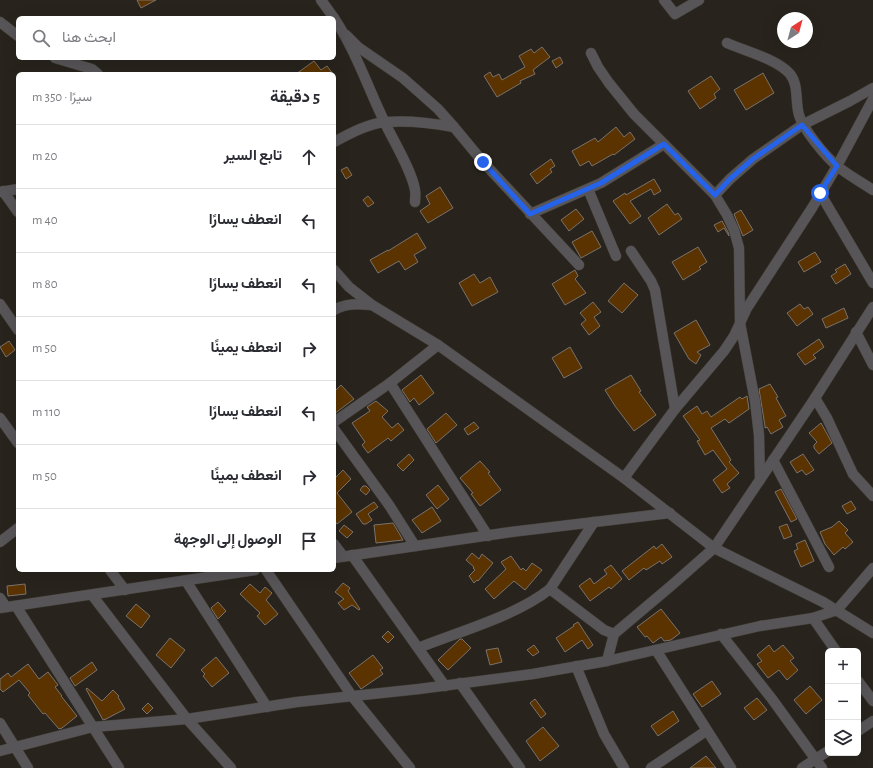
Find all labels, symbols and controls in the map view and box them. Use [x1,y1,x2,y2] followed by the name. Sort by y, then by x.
[777,12,813,48] north arrow
[16,16,336,60] search box
[30,27,52,49] icon: search
[62,30,116,45] text: ابحث هنا
[270,88,320,105] text: 5 دقيقة
[32,91,92,104] text: سيرًا · 350 m
[298,146,320,168] icon: ahead
[224,148,282,163] text: تابع السير
[32,150,57,163] text: 20 m
[474,153,492,171] route end
[811,184,829,202] route start
[298,210,320,232] icon: left
[209,212,282,227] text: انعطف يسارًا
[32,214,58,227] text: 40 m
[298,274,320,296] icon: left
[209,276,282,291] text: انعطف يسارًا
[32,278,58,291] text: 80 m
[298,338,320,360] icon: right
[211,340,282,355] text: انعطف يمينًا
[32,342,57,355] text: 50 m
[298,402,320,424] icon: left
[209,404,282,419] text: انعطف يسارًا
[32,406,60,419] text: 110 m
[298,466,320,488] icon: right
[211,468,282,483] text: انعطف يمينًا
[32,470,57,483] text: 50 m
[298,530,320,552] icon: arrive
[174,532,282,547] text: الوصول إلى الوجهة
[825,648,861,756] map controls
[825,648,861,684] button: +
[825,684,861,720] button: −
[825,720,861,756] button: layers

